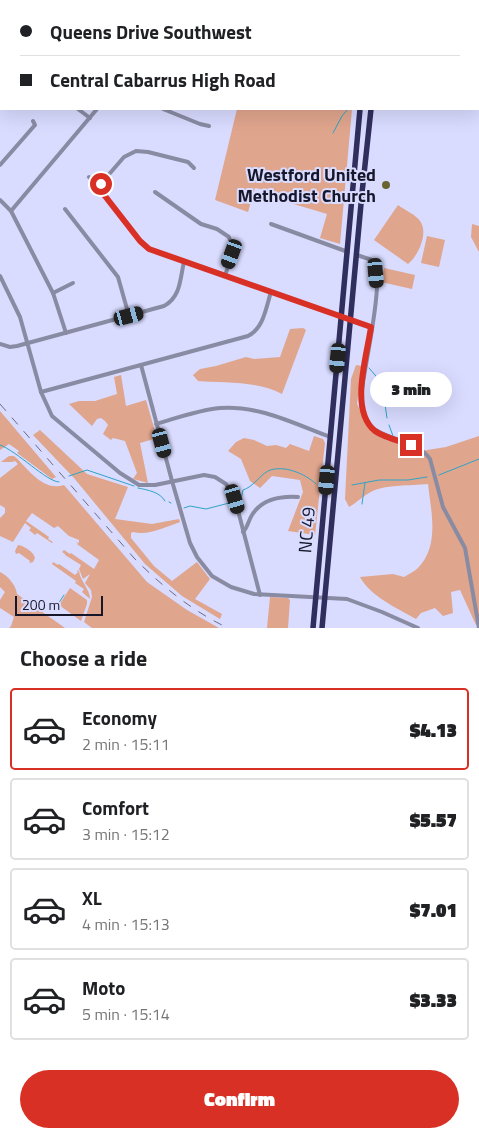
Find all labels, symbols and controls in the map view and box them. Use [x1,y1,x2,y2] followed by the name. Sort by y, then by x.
[50,17,252,46] text: Queens Drive Southwest
[50,65,276,94] text: Central Cabarrus High Road
[238,161,376,209] place label: Westford United Methodist Church
[90,173,112,195] route start
[380,179,392,191] marker: Westford United Methodist Church
[219,237,244,271] car
[367,257,384,289] car
[112,305,145,327] car
[329,342,346,374] car
[370,372,452,408] callout: 3 min
[391,377,431,401] text: 3 min
[150,427,173,459] car
[400,434,422,456] route end
[318,464,335,496] car
[223,482,246,516] car
[291,506,322,554] street label: NC 49
[15,593,102,616] scale bar
[22,594,60,615] text: 200 m
[20,641,147,675] text: Choose a ride
[82,703,157,732] text: Economy
[22,707,67,752] icon: car
[410,715,457,744] text: $4.13
[82,732,170,756] text: 2 min · 15:11
[82,793,149,822] text: Comfort
[22,797,67,842] icon: car
[410,805,457,834] text: $5.57
[82,822,170,846] text: 3 min · 15:12
[82,883,102,912] text: XL
[22,887,67,932] icon: car
[410,895,457,924] text: $7.01
[82,912,170,936] text: 4 min · 15:13
[82,973,125,1002] text: Moto
[22,977,67,1022] icon: car
[410,985,457,1014] text: $3.33
[82,1002,170,1026] text: 5 min · 15:14
[20,1070,459,1128] button: Confirm

